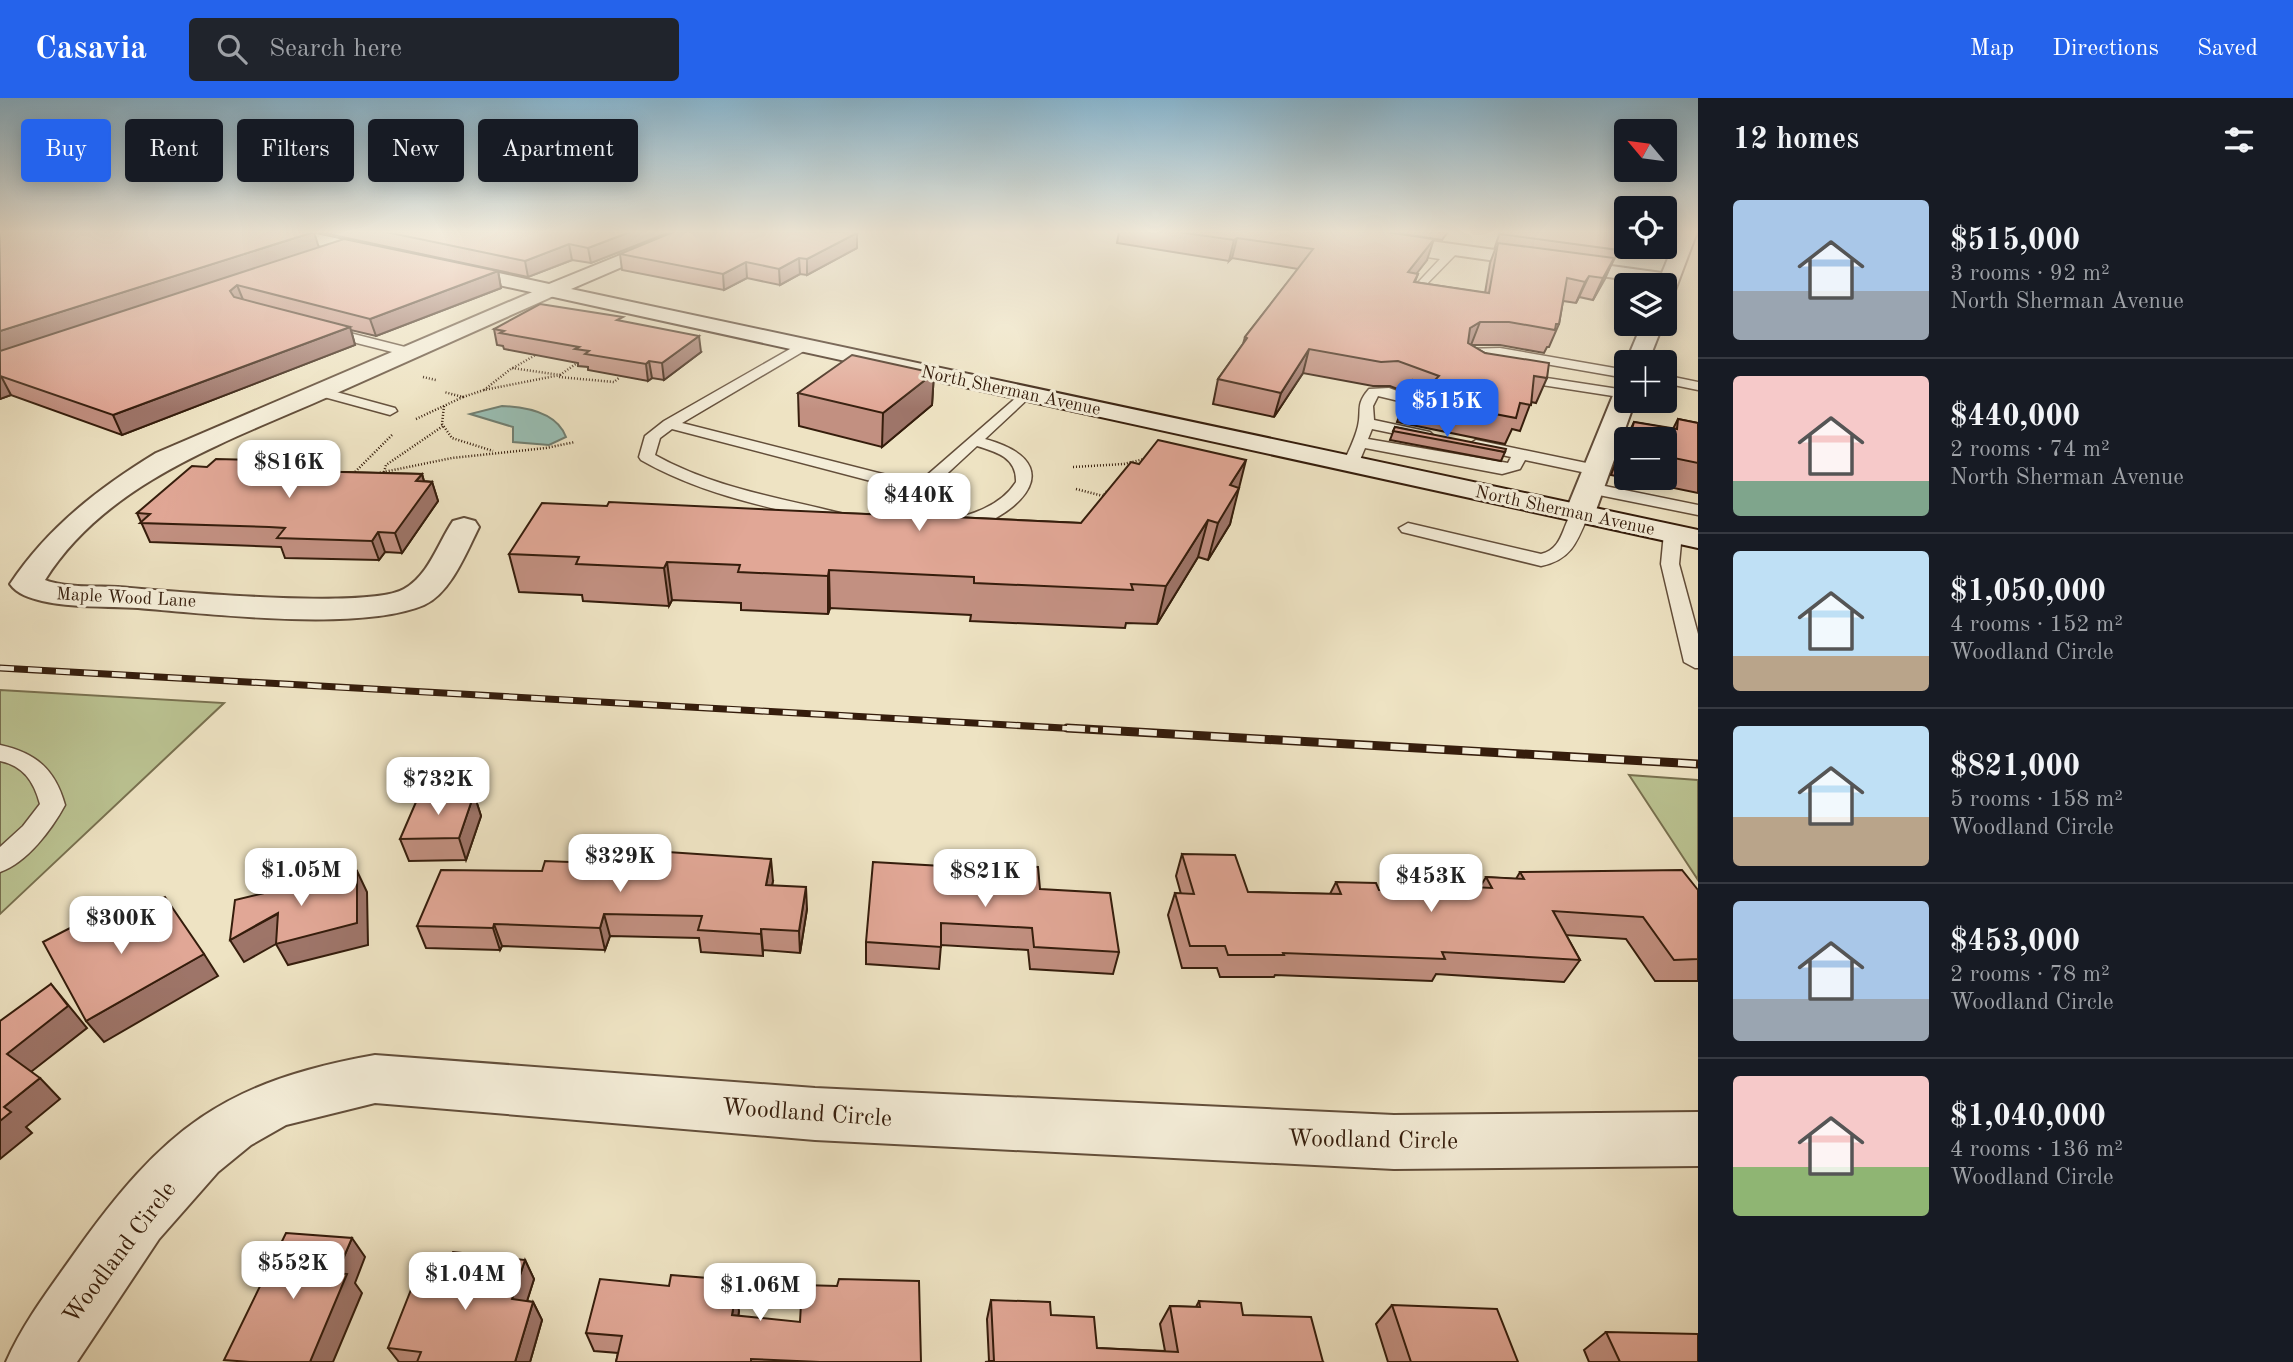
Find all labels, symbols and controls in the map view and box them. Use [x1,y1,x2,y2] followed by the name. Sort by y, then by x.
[189,18,679,81] search box
[213,30,251,68] icon: search
[35,33,147,66] text: Casavia
[269,36,402,62] text: Search here
[1970,37,2014,61] text: Map
[2052,37,2159,61] text: Directions
[2197,37,2258,61] text: Saved
[21,119,111,182] chip: Buy
[125,119,223,182] chip: Rent
[237,119,354,182] chip: Filters
[368,119,464,182] chip: New
[478,119,638,182] chip: Apartment
[1614,119,1676,182] north arrow
[1614,119,1677,490] map controls
[2220,121,2258,159] icon: filters
[1733,125,1859,155] text: 12 homes
[1614,196,1677,259] button: locate
[1950,226,2080,256] text: $515,000
[1789,228,1873,312] icon: home
[1950,262,2110,285] text: 3 rooms · 92 m²
[1614,273,1677,336] button: layers
[1950,290,2184,313] text: North Sherman Avenue
[1614,350,1677,413] button: +
[919,363,1102,419] street label: North Sherman Avenue
[1398,380,1496,439] pin: $515K
[1411,390,1483,413] text: $515K
[1950,402,2080,432] text: $440,000
[1789,404,1873,488] icon: home
[1614,427,1677,490] button: −
[1950,438,2110,461] text: 2 rooms · 74 m²
[240,440,338,500] pin: $816K
[253,451,325,474] text: $816K
[1950,466,2184,489] text: North Sherman Avenue
[870,474,968,533] pin: $440K
[1473,483,1656,539] street label: North Sherman Avenue
[883,484,955,507] text: $440K
[1950,577,2106,607] text: $1,050,000
[1789,579,1873,663] icon: home
[55,585,196,611] street label: Maple Wood Lane
[1950,613,2123,636] text: 4 rooms · 152 m²
[1950,641,2113,664] text: Woodland Circle
[1950,752,2080,782] text: $821,000
[1789,754,1873,838] icon: home
[389,758,487,817] pin: $732K
[402,768,474,791] text: $732K
[1950,788,2123,811] text: 5 rooms · 158 m²
[1950,816,2113,839] text: Woodland Circle
[571,834,669,894] pin: $329K
[584,845,656,868] text: $329K
[244,848,358,908] pin: $1.05M
[936,850,1034,909] pin: $821K
[1382,854,1480,914] pin: $453K
[261,859,341,882] text: $1.05M
[949,860,1021,883] text: $821K
[1395,865,1467,888] text: $453K
[72,896,170,956] pin: $300K
[85,907,157,930] text: $300K
[1950,927,2080,957] text: $453,000
[1789,929,1873,1013] icon: home
[1950,963,2110,986] text: 2 rooms · 78 m²
[1950,991,2113,1014] text: Woodland Circle
[721,1096,893,1132] street label: Woodland Circle
[1950,1102,2106,1132] text: $1,040,000
[1789,1104,1873,1188] icon: home
[1287,1128,1458,1154] street label: Woodland Circle
[1950,1138,2123,1161] text: 4 rooms · 136 m²
[1950,1166,2113,1189] text: Woodland Circle
[60,1178,182,1329] street label: Woodland Circle
[244,1242,342,1301] pin: $552K
[257,1252,329,1275] text: $552K
[408,1252,522,1312] pin: $1.04M
[425,1263,505,1286] text: $1.04M
[703,1264,817,1323] pin: $1.06M
[720,1274,800,1297] text: $1.06M

